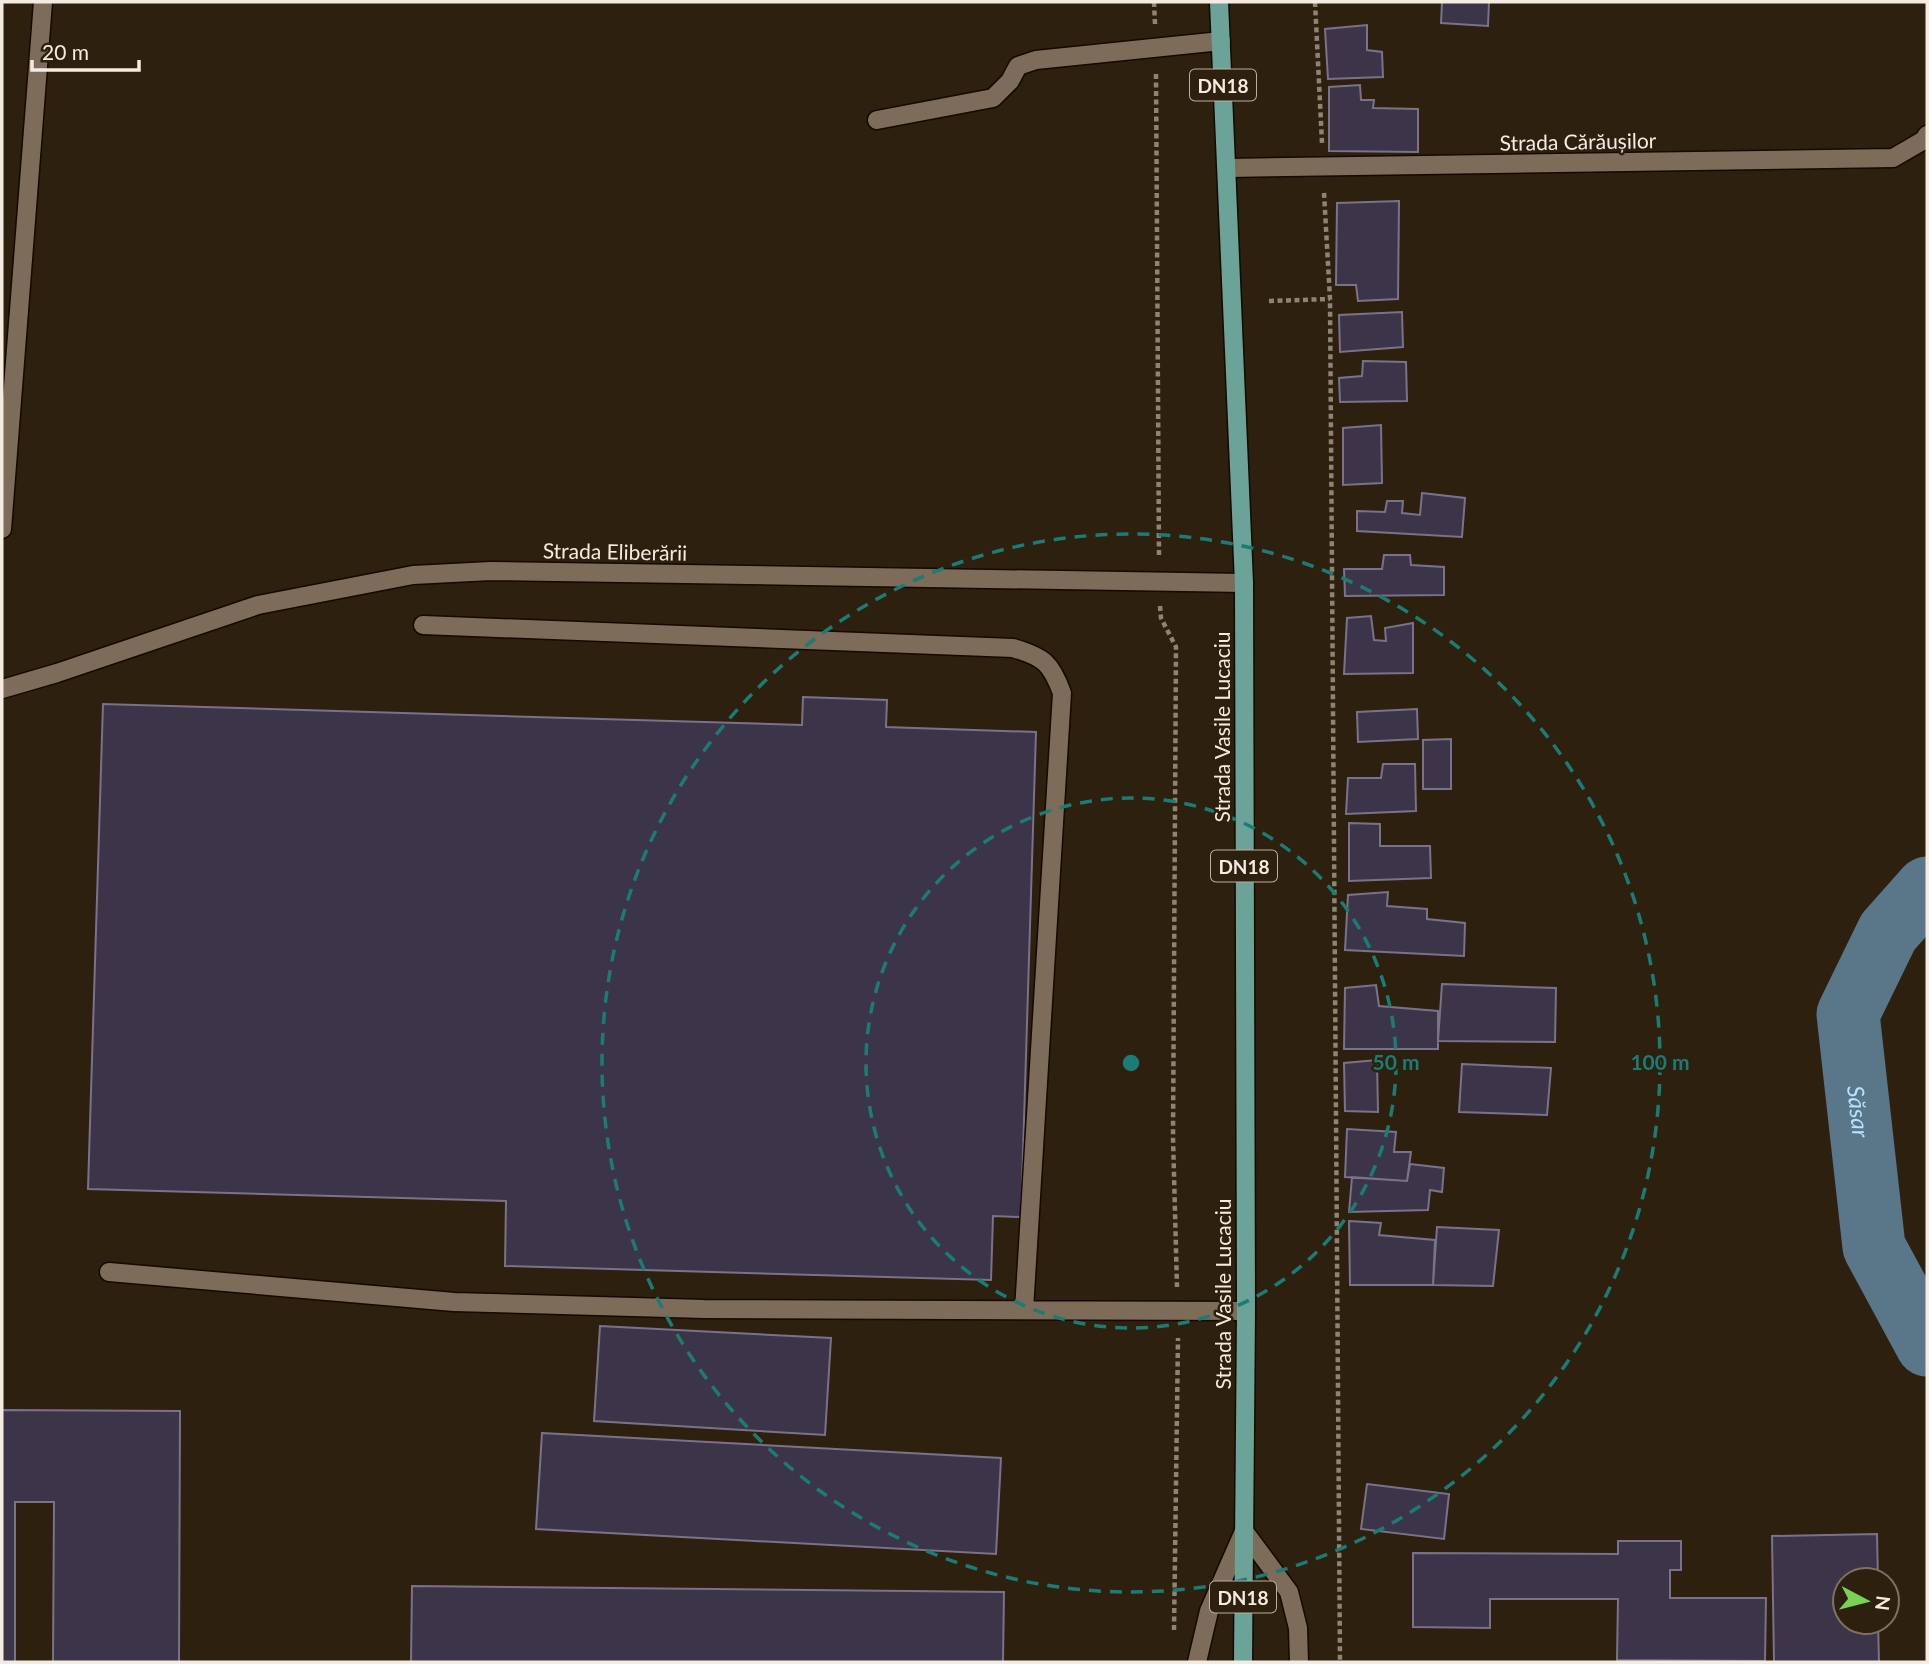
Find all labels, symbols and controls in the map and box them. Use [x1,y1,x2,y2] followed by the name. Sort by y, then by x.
[32,28,138,72] scale bar
[42,39,89,64] text: 20 m
[1190,69,1256,100] road number: DN18
[1499,127,1657,155] street label: Strada Cărăușilor
[543,537,687,565] street label: Strada Eliberării
[1209,632,1234,822] street label: Strada Vasile Lucaciu
[1211,850,1277,881] road number: DN18
[1372,1049,1420,1074] text: 50 m
[1630,1049,1690,1074] text: 100 m
[1119,1051,1143,1075] centre of rings
[1842,1084,1876,1140] water label: Săsar
[1210,1199,1235,1389] street label: Strada Vasile Lucaciu
[1831,1566,1901,1636] north arrow
[1210,1582,1276,1612] road number: DN18
[1871,1594,1896,1612] text: N

